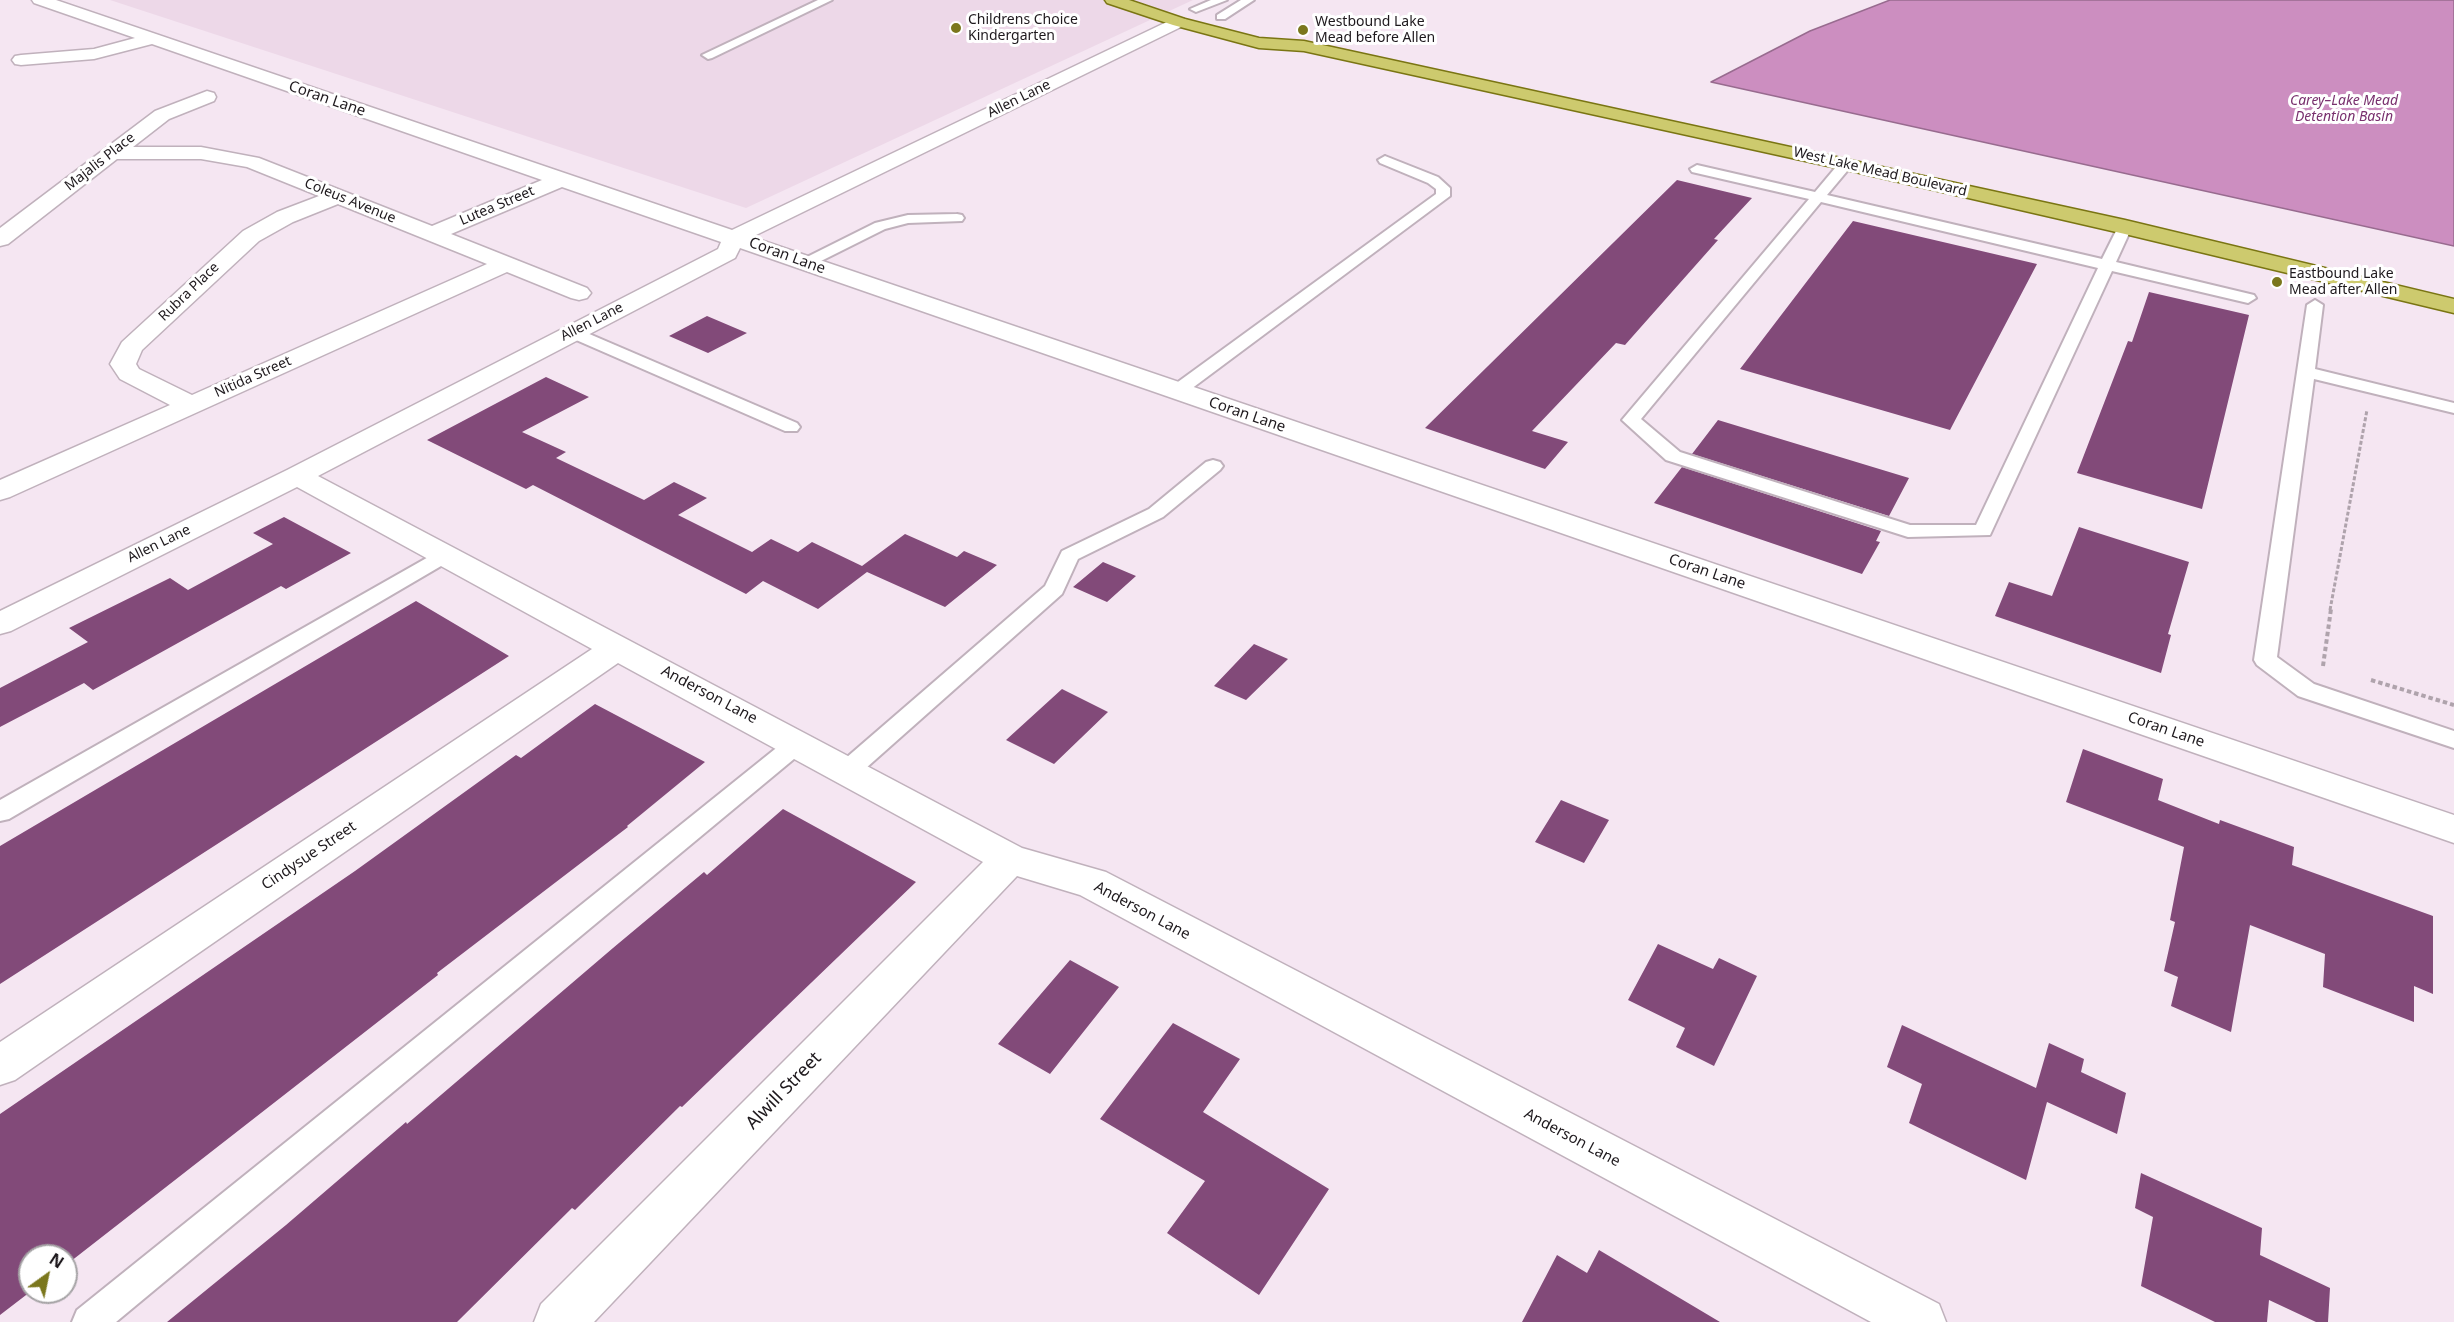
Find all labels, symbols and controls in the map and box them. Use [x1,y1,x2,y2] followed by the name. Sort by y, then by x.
[968,12,1078,44] place label: Childrens Choice Kindergarten
[1315,14,1435,46] place label: Westbound Lake Mead before Allen
[949,21,963,35] marker: Childrens Choice Kindergarten
[1296,23,1310,37] marker: Westbound Lake Mead before Allen
[286,77,368,121] street label: Coran Lane
[985,77,1053,121] street label: Allen Lane
[2290,93,2398,125] water label: Carey–Lake Mead Detention Basin
[62,129,138,195] street label: Majalis Place
[1792,144,1968,200] street label: West Lake Mead Boulevard
[302,175,398,227] street label: Coleus Avenue
[457,183,537,229] street label: Lutea Street
[746,234,828,278] street label: Coran Lane
[155,259,223,325] street label: Rubra Place
[2289,266,2397,298] place label: Eastbound Lake Mead after Allen
[2270,275,2284,289] marker: Eastbound Lake Mead after Allen
[558,299,626,345] street label: Allen Lane
[212,353,294,401] street label: Nitida Street
[1206,393,1288,437] street label: Coran Lane
[125,522,193,566] street label: Allen Lane
[1666,550,1748,594] street label: Coran Lane
[658,662,760,728] street label: Anderson Lane
[2125,708,2207,752] street label: Coran Lane
[258,818,360,894] street label: Cindysue Street
[1091,878,1193,944] street label: Anderson Lane
[742,1048,826,1134] street label: Alwill Street
[1521,1105,1623,1171] street label: Anderson Lane
[18,1244,78,1304] north arrow
[45,1248,68,1273] text: N

